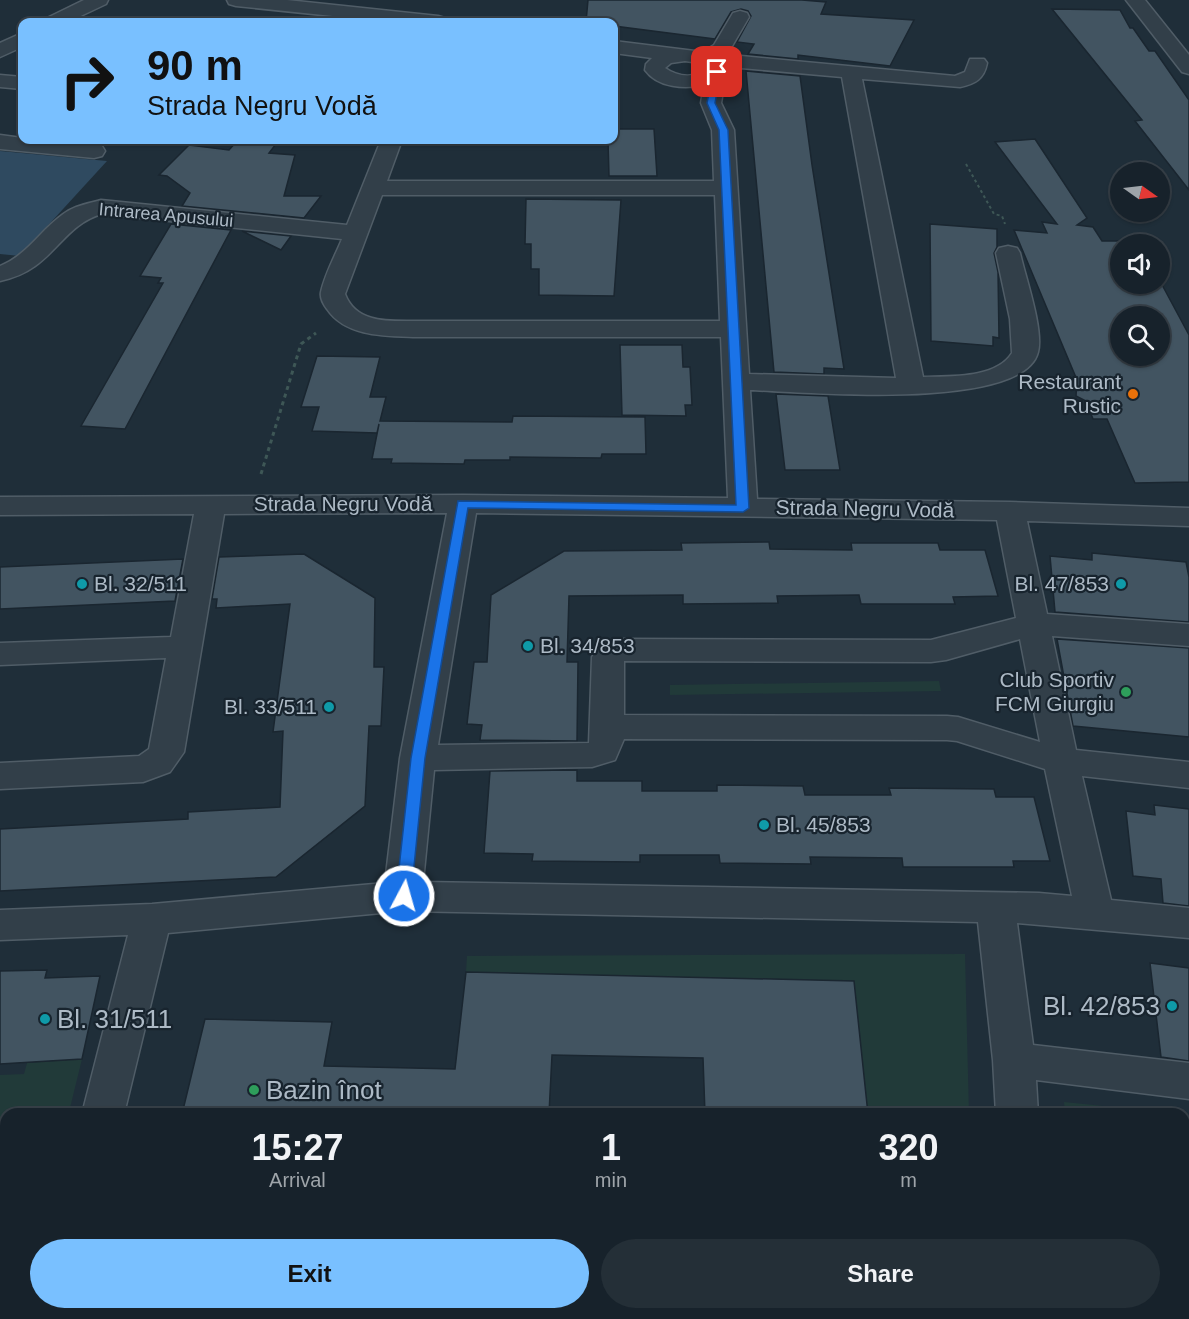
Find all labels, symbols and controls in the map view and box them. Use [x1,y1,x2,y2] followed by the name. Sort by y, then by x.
[48,42,126,120] icon: right
[147,42,243,89] text: 90 m
[691,46,742,97] pin
[700,55,733,88] icon: arrive
[147,91,377,121] text: Strada Negru Vodă
[1110,162,1170,222] north arrow
[1110,162,1170,366] map controls
[98,199,234,231] street label: Intrarea Apusului
[1110,234,1170,294] button: sound
[1110,306,1170,366] button: search
[1018,370,1121,417] place label: Restaurant Rustic
[1126,387,1140,401] marker: Restaurant Rustic
[254,492,433,515] street label: Strada Negru Vodă
[776,495,955,522] street label: Strada Negru Vodă
[94,572,187,595] place label: Bl. 32/511
[1014,572,1109,595] place label: Bl. 47/853
[75,577,89,591] marker: Bl. 32/511
[1114,577,1128,591] marker: Bl. 47/853
[540,634,635,657] place label: Bl. 34/853
[521,639,535,653] marker: Bl. 34/853
[995,668,1114,715] place label: Club Sportiv FCM Giurgiu
[1119,685,1133,699] marker: Club Sportiv FCM Giurgiu
[224,695,317,718] place label: Bl. 33/511
[322,700,336,714] marker: Bl. 33/511
[776,813,871,836] place label: Bl. 45/853
[757,818,771,832] marker: Bl. 45/853
[372,864,436,928] position arrow
[1043,991,1160,1021] place label: Bl. 42/853
[1165,999,1179,1013] marker: Bl. 42/853
[57,1004,172,1034] place label: Bl. 31/511
[38,1012,52,1026] marker: Bl. 31/511
[266,1075,382,1105] place label: Bazin înot
[247,1083,261,1097] marker: Bazin înot
[251,1127,343,1168] text: 15:27
[601,1127,621,1168] text: 1
[878,1127,939,1168] text: 320
[269,1169,326,1191] text: Arrival
[595,1169,627,1191] text: min
[900,1169,917,1191] text: m
[30,1239,589,1308] button: Exit
[601,1239,1160,1308] button: Share

